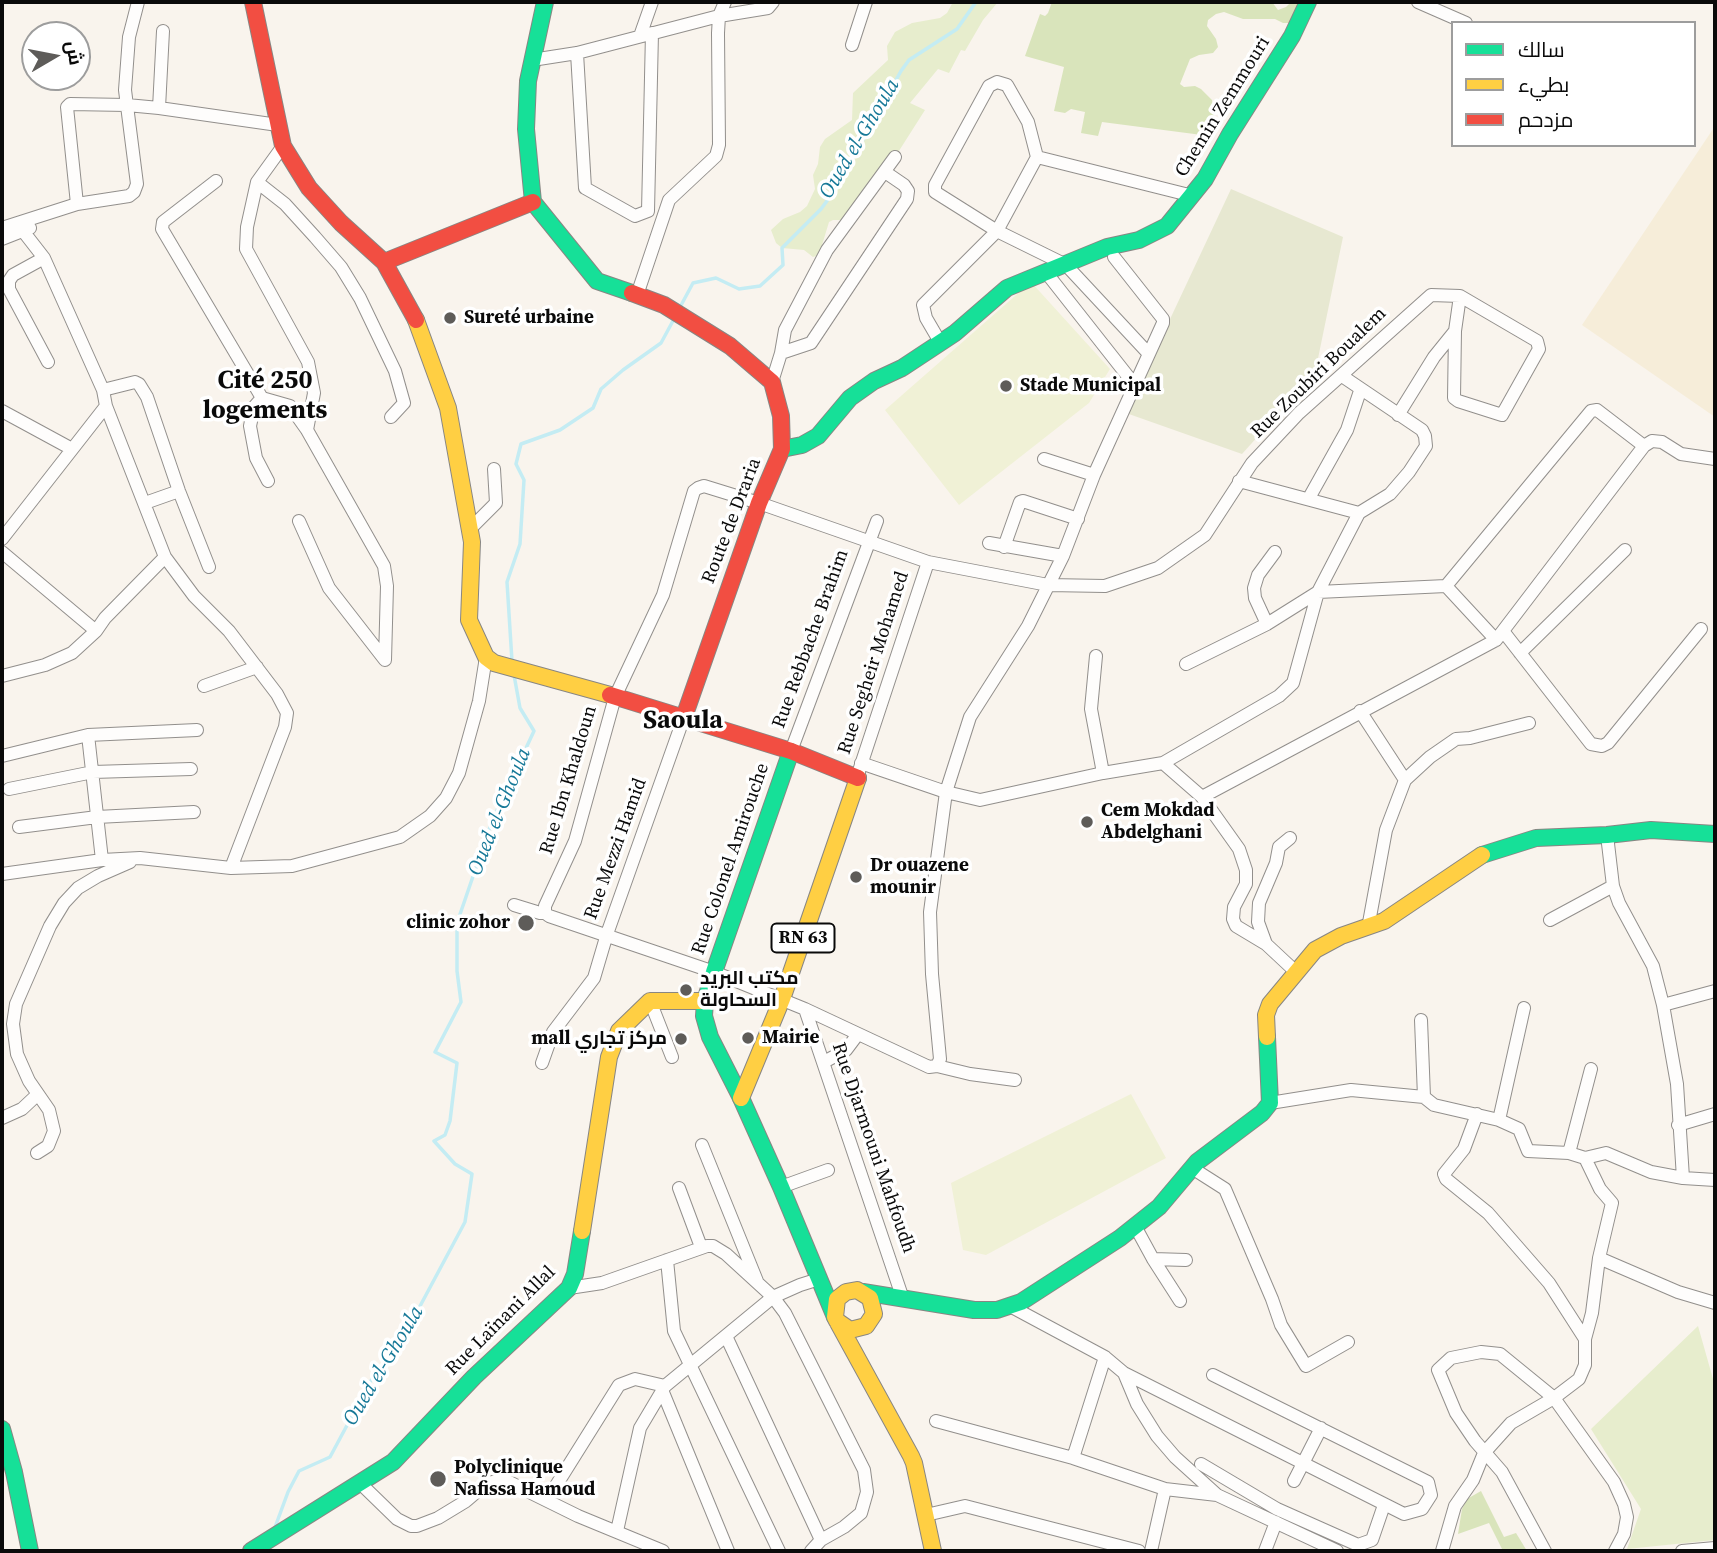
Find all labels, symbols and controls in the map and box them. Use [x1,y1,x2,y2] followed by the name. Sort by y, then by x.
[21,21,91,91] north arrow
[1451,21,1696,147] legend
[1171,33,1275,181] street label: Chemin Zemmouri
[1518,35,1565,64] text: سالك
[60,38,90,67] text: ش
[1518,70,1569,99] text: بطيء
[814,75,906,203] water label: Oued el-Ghoula
[1518,105,1573,134] text: مزدحم
[1247,303,1391,443] street label: Rue Zoubiri Boualem
[464,307,594,329] place label: Sureté urbaine
[442,310,458,326] marker: Sureté urbaine
[203,365,327,426] district label: Cité 250 logements
[1020,375,1161,397] place label: Stade Municipal
[998,378,1014,394] marker: Stade Municipal
[698,455,766,587] street label: Route de Draria
[768,547,854,731] street label: Rue Rebbache Brahim
[834,569,914,757] street label: Rue Segheir Mohamed
[536,703,602,857] street label: Rue Ibn Khaldoun
[643,705,723,737] district label: Saoula
[463,745,537,879] water label: Oued el-Ghoula
[687,760,775,958] street label: Rue Colonel Amirouche
[580,775,652,923] street label: Rue Mezzi Hamid
[1101,800,1215,844] place label: Cem Mokdad Abdelghani
[1079,814,1095,830] marker: Cem Mokdad Abdelghani
[870,855,969,899] place label: Dr ouazene mounir
[848,869,864,885] marker: Dr ouazene mounir
[406,912,510,934] place label: clinic zohor
[516,913,536,933] marker: clinic zohor
[772,923,834,953] road number: RN 63
[700,968,799,1012] place label: مكتب البريد السحاولة
[678,982,694,998] marker: مكتب البريد السحاولة
[762,1027,819,1049] place label: Mairie
[531,1028,667,1050] place label: mall مركز تجاري
[740,1030,756,1046] marker: Mairie
[673,1031,689,1047] marker: mall مركز تجاري
[826,1040,920,1256] street label: Rue Djarmouni Mahfoudh
[441,1261,561,1381] street label: Rue Laïnani Allal
[338,1302,430,1430] water label: Oued el-Ghoula
[454,1457,595,1501] place label: Polyclinique Nafissa Hamoud
[428,1469,448,1489] marker: Polyclinique Nafissa Hamoud

